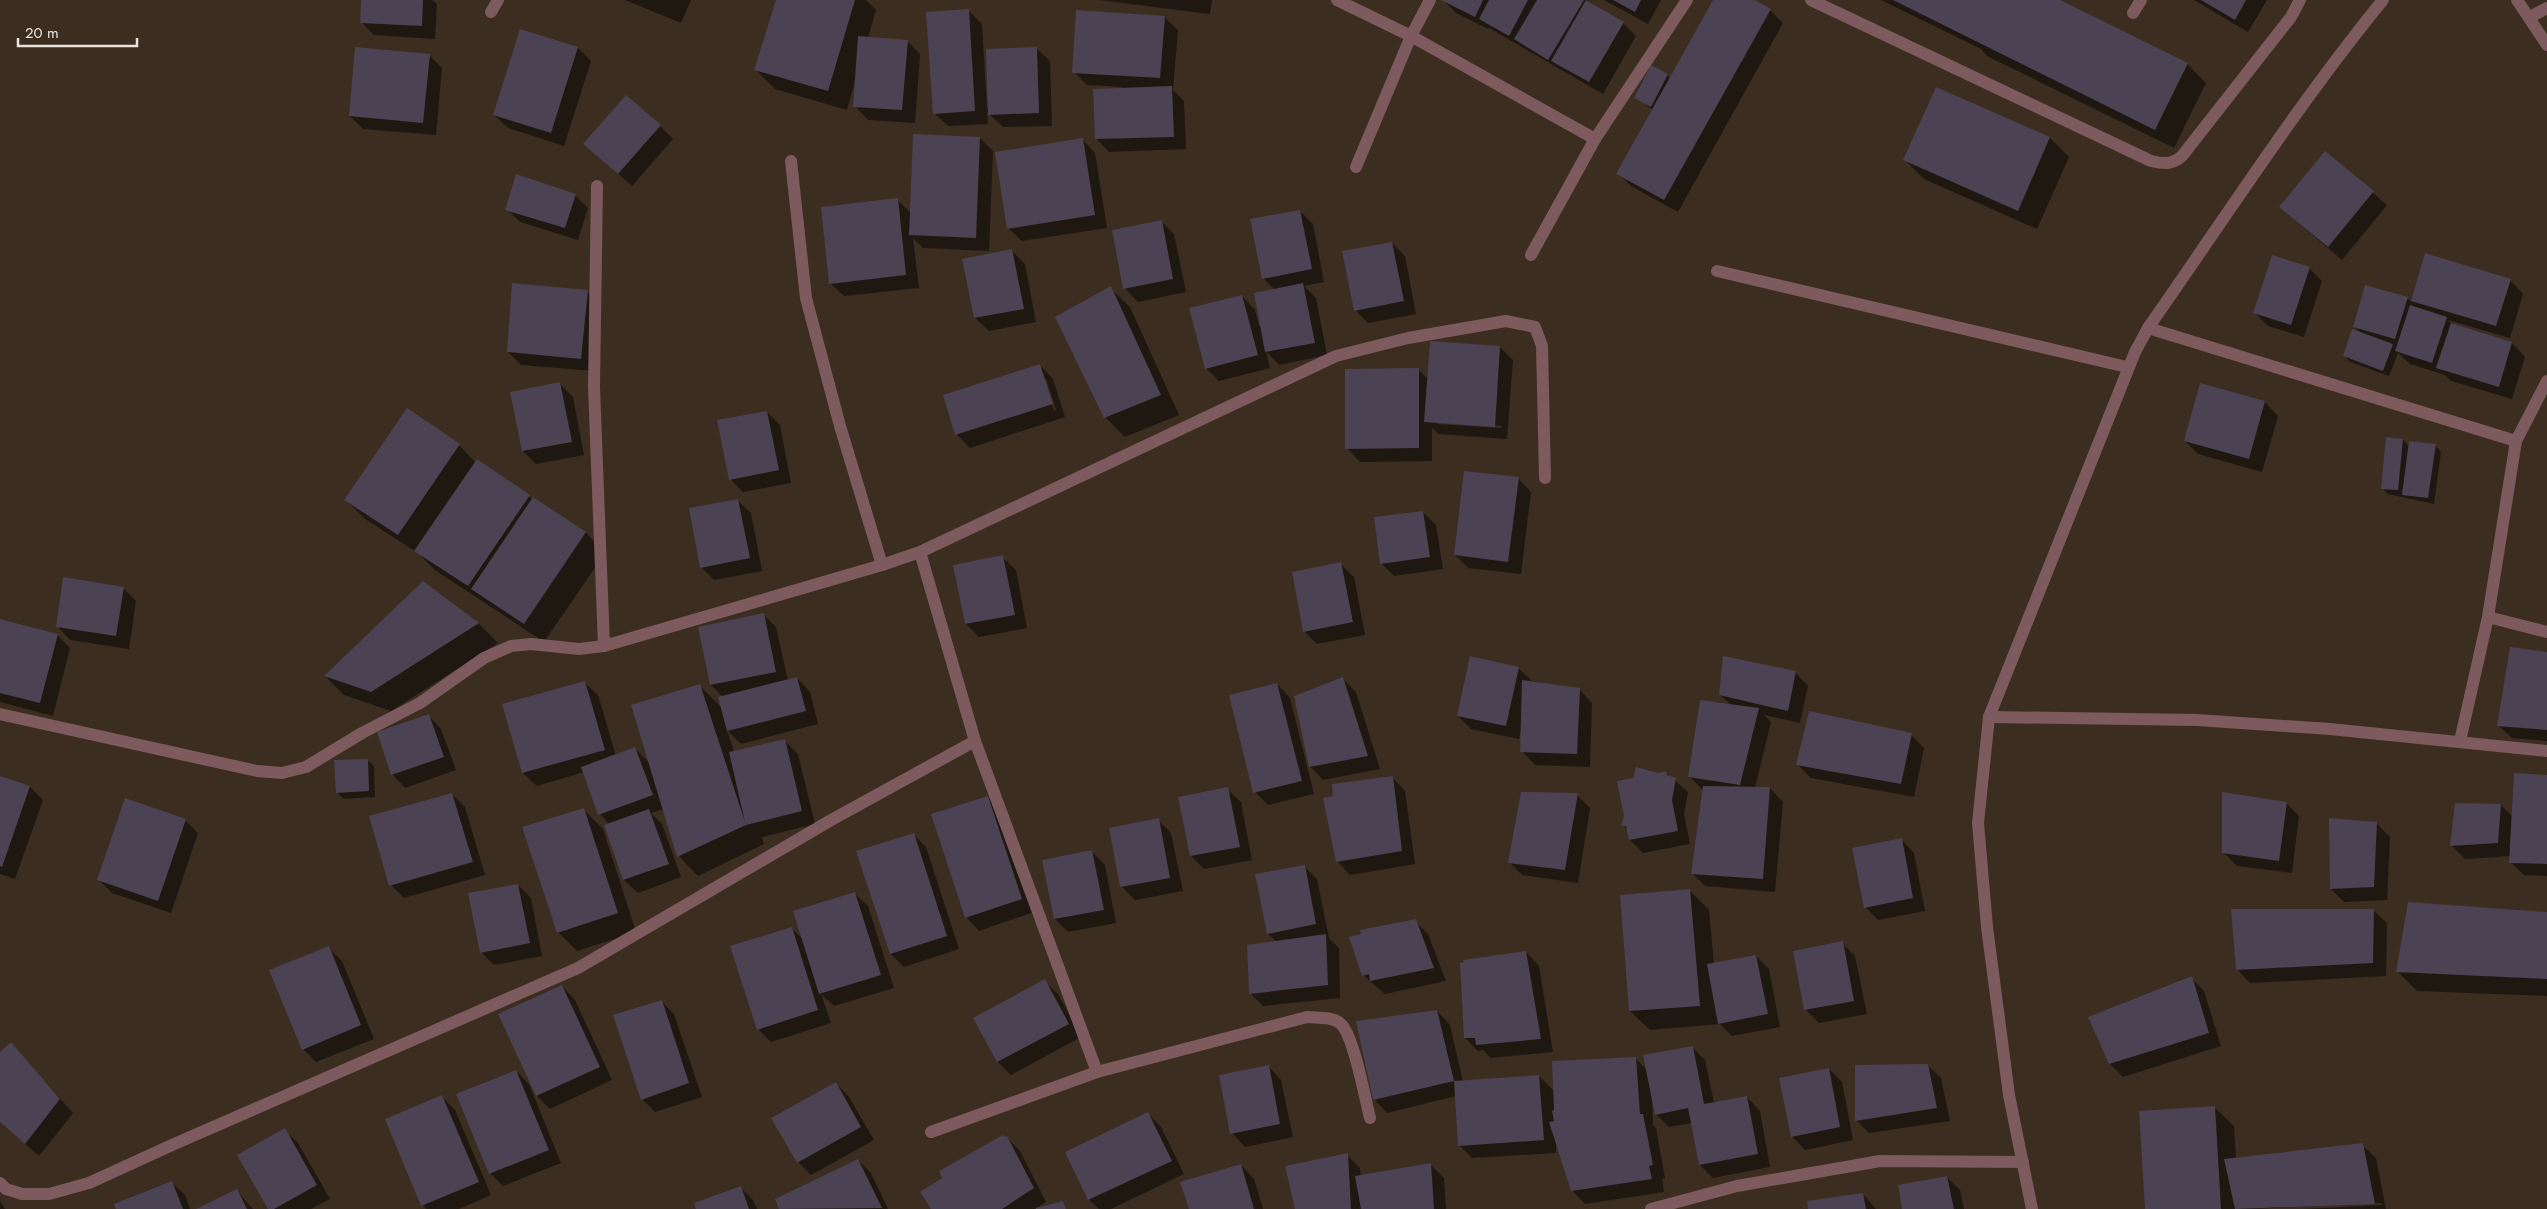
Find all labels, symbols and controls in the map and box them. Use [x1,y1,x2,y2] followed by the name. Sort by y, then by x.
[18,15,136,47] scale bar
[25,22,59,44] text: 20 m

